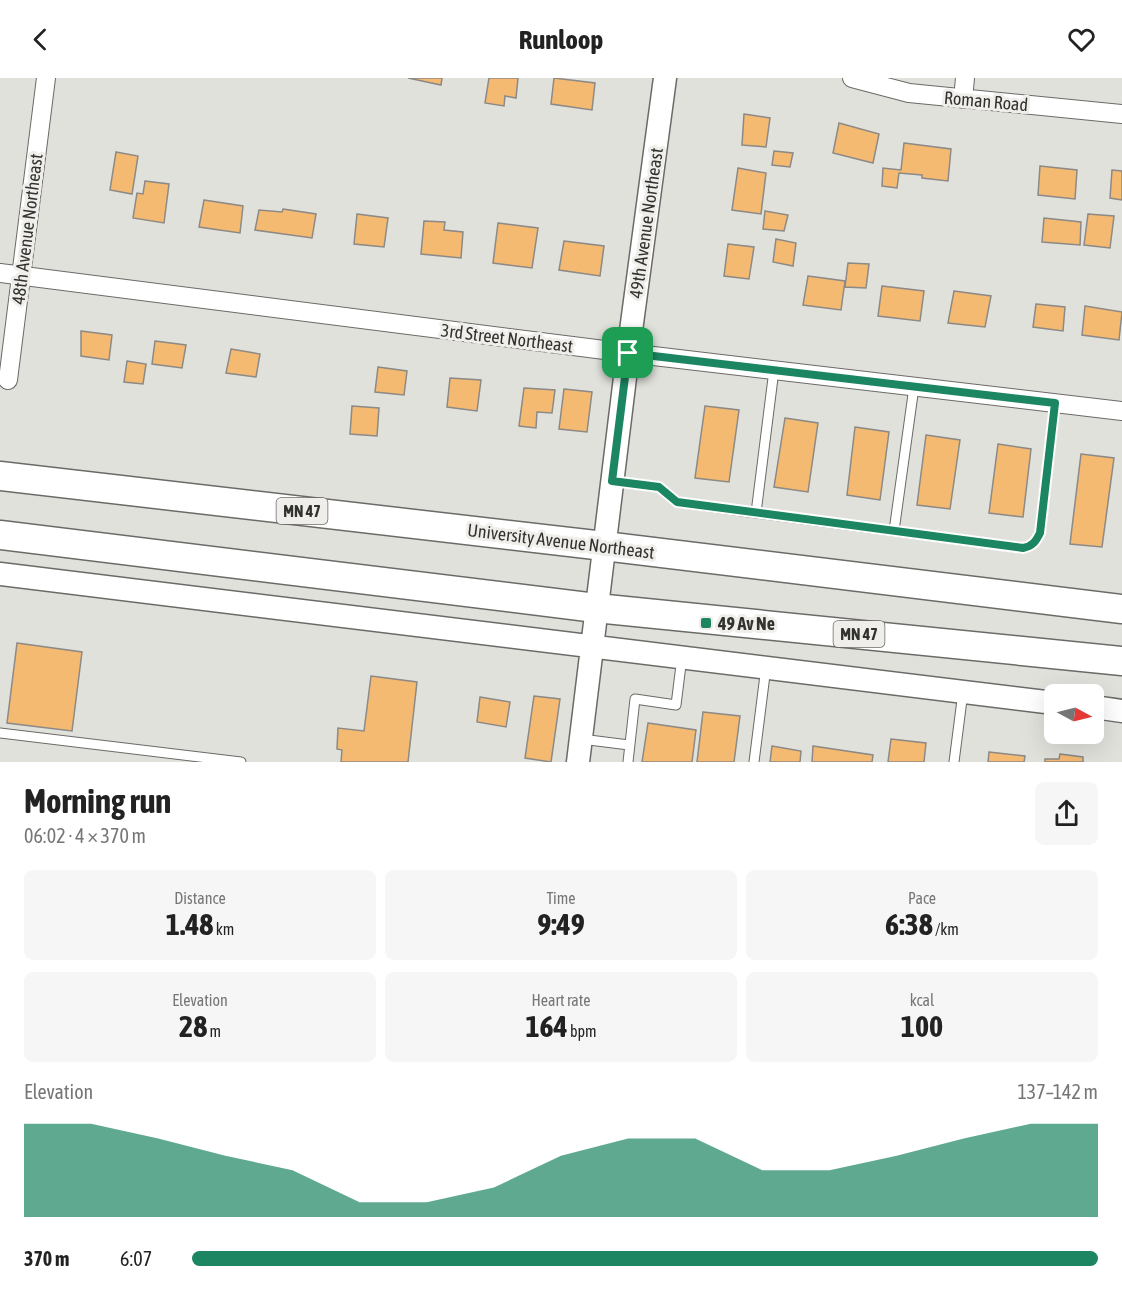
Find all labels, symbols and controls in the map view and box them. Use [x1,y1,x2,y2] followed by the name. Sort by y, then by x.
[24,23,57,56] icon: back
[1065,23,1098,56] icon: heart
[519,24,603,55] text: Runloop
[943,87,1029,115] street label: Roman Road
[625,146,667,300] street label: 49th Avenue Northeast
[7,152,47,306] street label: 48th Avenue Northeast
[440,319,574,357] street label: 3rd Street Northeast
[602,327,653,378] pin
[611,336,644,369] icon: arrive
[276,498,328,524] road number: MN 47
[466,519,656,563] street label: University Avenue Northeast
[717,613,775,634] place label: 49 Av Ne
[699,616,713,630] marker: 49 Av Ne
[834,621,884,647] road number: MN 47
[1044,684,1104,744] north arrow
[1044,684,1104,744] map controls
[24,782,171,820] text: Morning run
[1035,782,1098,845] button: share
[24,824,146,847] text: 06:02 · 4 × 370 m
[174,889,226,907] text: Distance
[546,889,576,907] text: Time
[908,889,936,907] text: Pace
[166,907,213,941] text: 1.48
[537,907,585,941] text: 9:49
[885,907,933,941] text: 6:38
[213,920,234,938] text: km
[933,920,959,938] text: /km
[172,991,228,1009] text: Elevation
[532,991,590,1009] text: Heart rate
[910,991,934,1009] text: kcal
[179,1009,207,1043] text: 28
[525,1009,568,1043] text: 164
[901,1009,943,1043] text: 100
[207,1022,221,1040] text: m
[568,1022,597,1040] text: bpm
[24,1080,93,1103] text: Elevation
[1017,1080,1098,1103] text: 137–142 m
[24,1247,69,1270] text: 370 m
[120,1247,152,1270] text: 6:07

